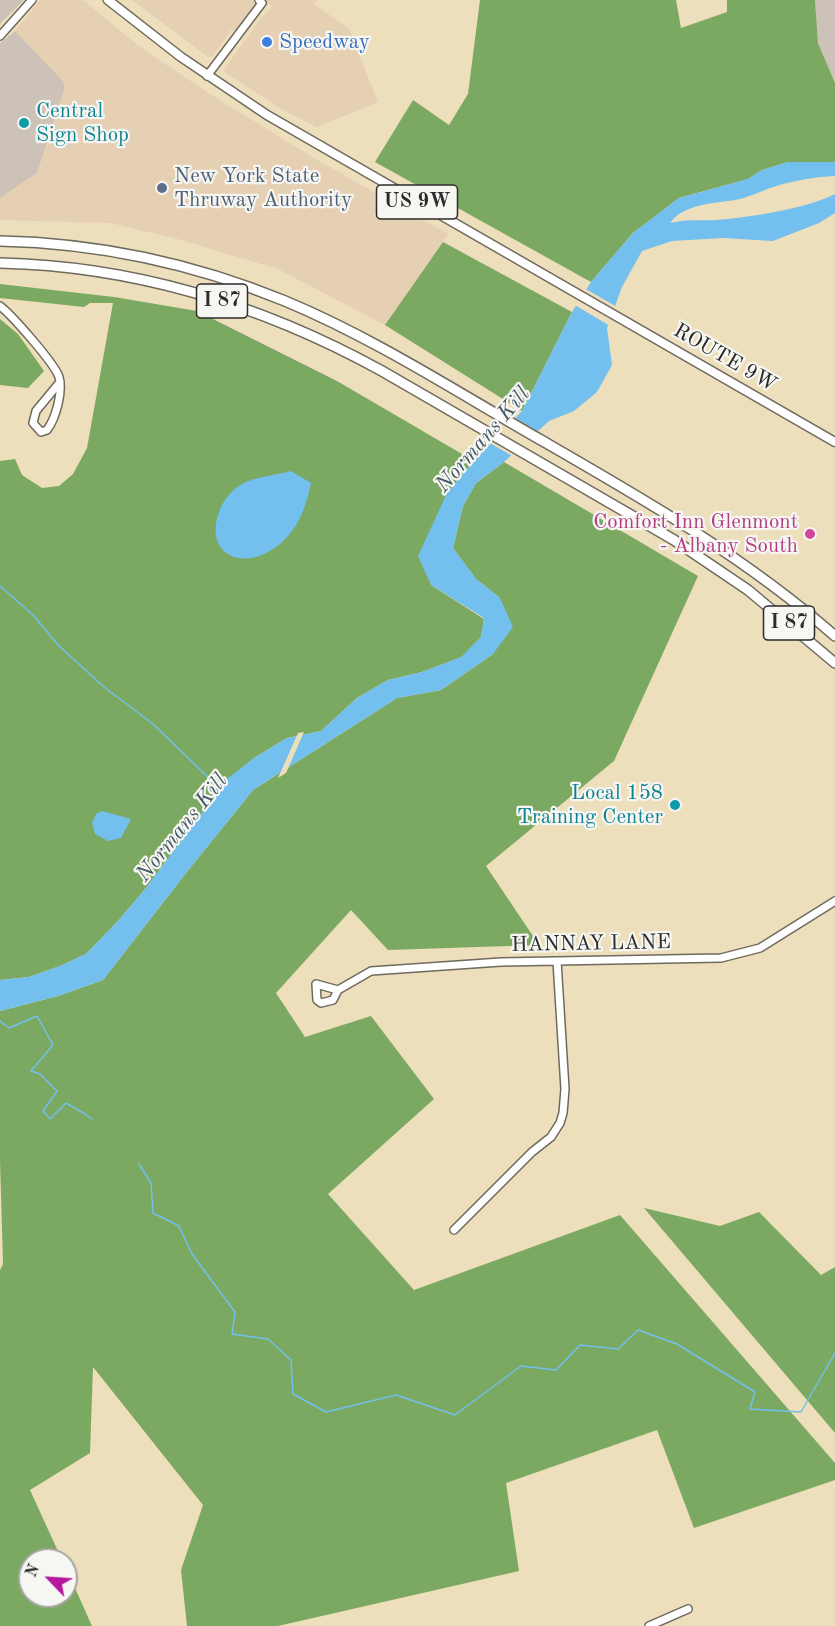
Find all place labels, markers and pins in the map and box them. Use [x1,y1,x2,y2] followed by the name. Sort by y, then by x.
[279,29,370,55] place label: Speedway
[260,35,274,49] marker: Speedway
[36,98,129,148] place label: Central Sign Shop
[17,116,31,130] marker: Central Sign Shop
[174,163,352,213] place label: New York State Thruway Authority
[155,181,169,195] marker: New York State Thruway Authority
[593,509,798,559] place label: Comfort Inn Glenmont - Albany South
[803,527,817,541] marker: Comfort Inn Glenmont - Albany South
[517,780,663,830] place label: Local 158 Training Center
[668,798,682,812] marker: Local 158 Training Center

